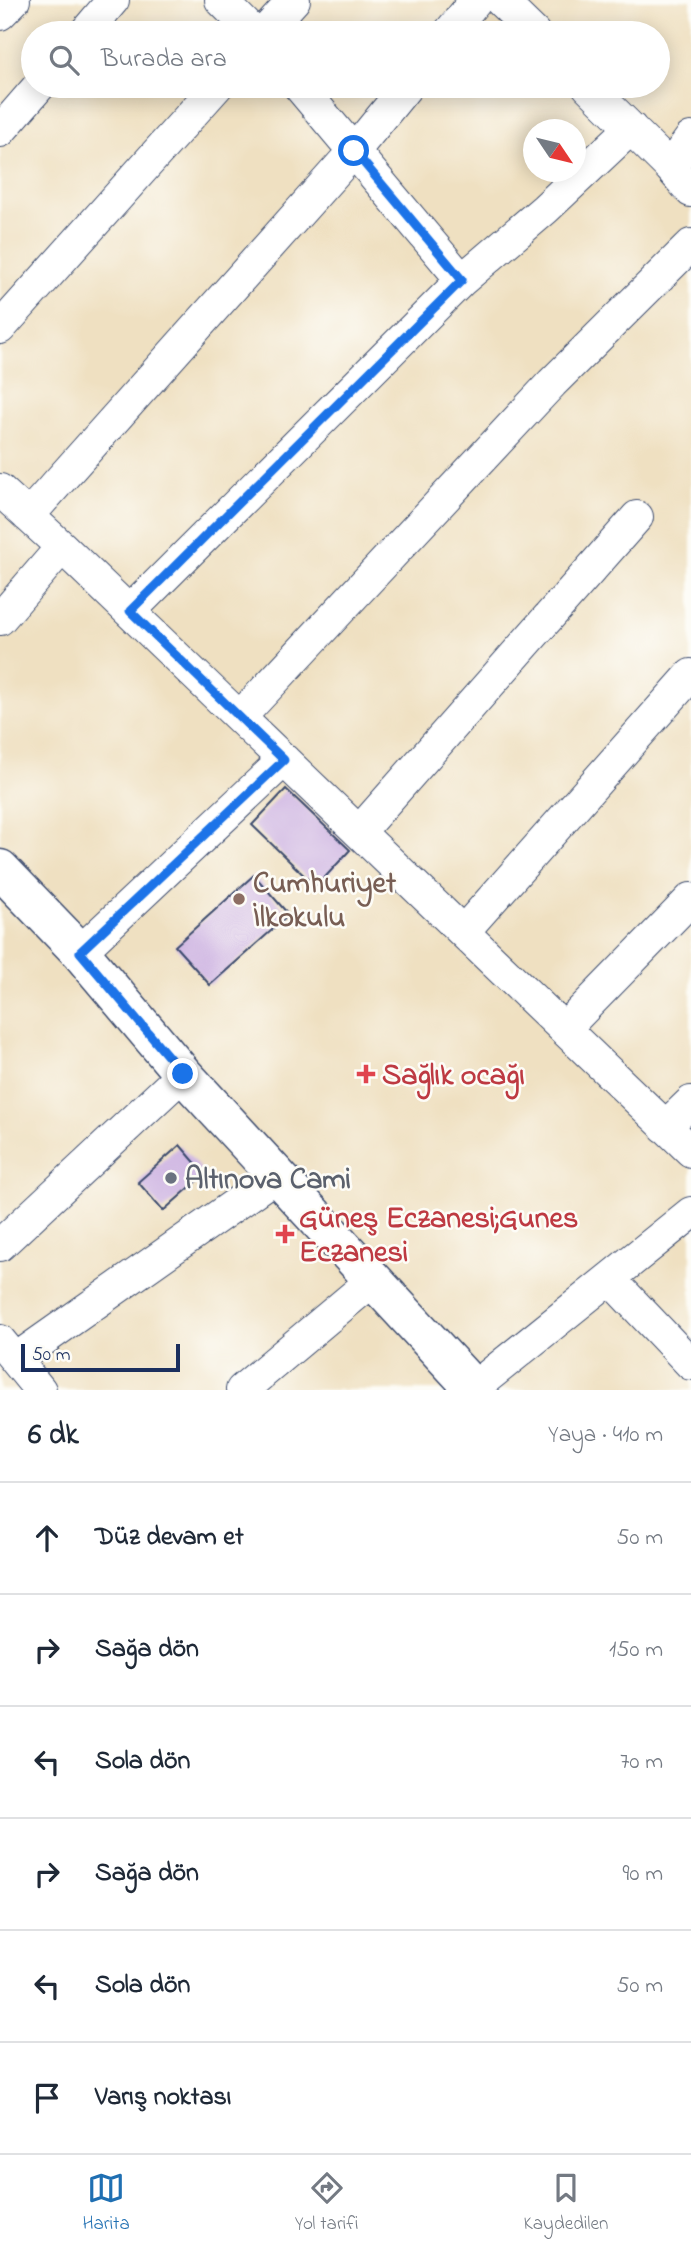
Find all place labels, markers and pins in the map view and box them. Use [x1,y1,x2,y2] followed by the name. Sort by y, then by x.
[253,863,397,941] place label: Cumhuriyet İlkokulu
[231,891,247,907] marker: Cumhuriyet İlkokulu
[382,1055,525,1100] place label: Sağlık ocağı
[356,1064,376,1084] marker: Sağlık ocağı
[185,1159,351,1203] place label: Altınova Cami
[163,1170,179,1186] marker: Altınova Cami
[299,1198,578,1276] place label: Güneş Eczanesi;Gunes Eczanesi
[277,1226,293,1242] marker: Güneş Eczanesi;Gunes Eczanesi

